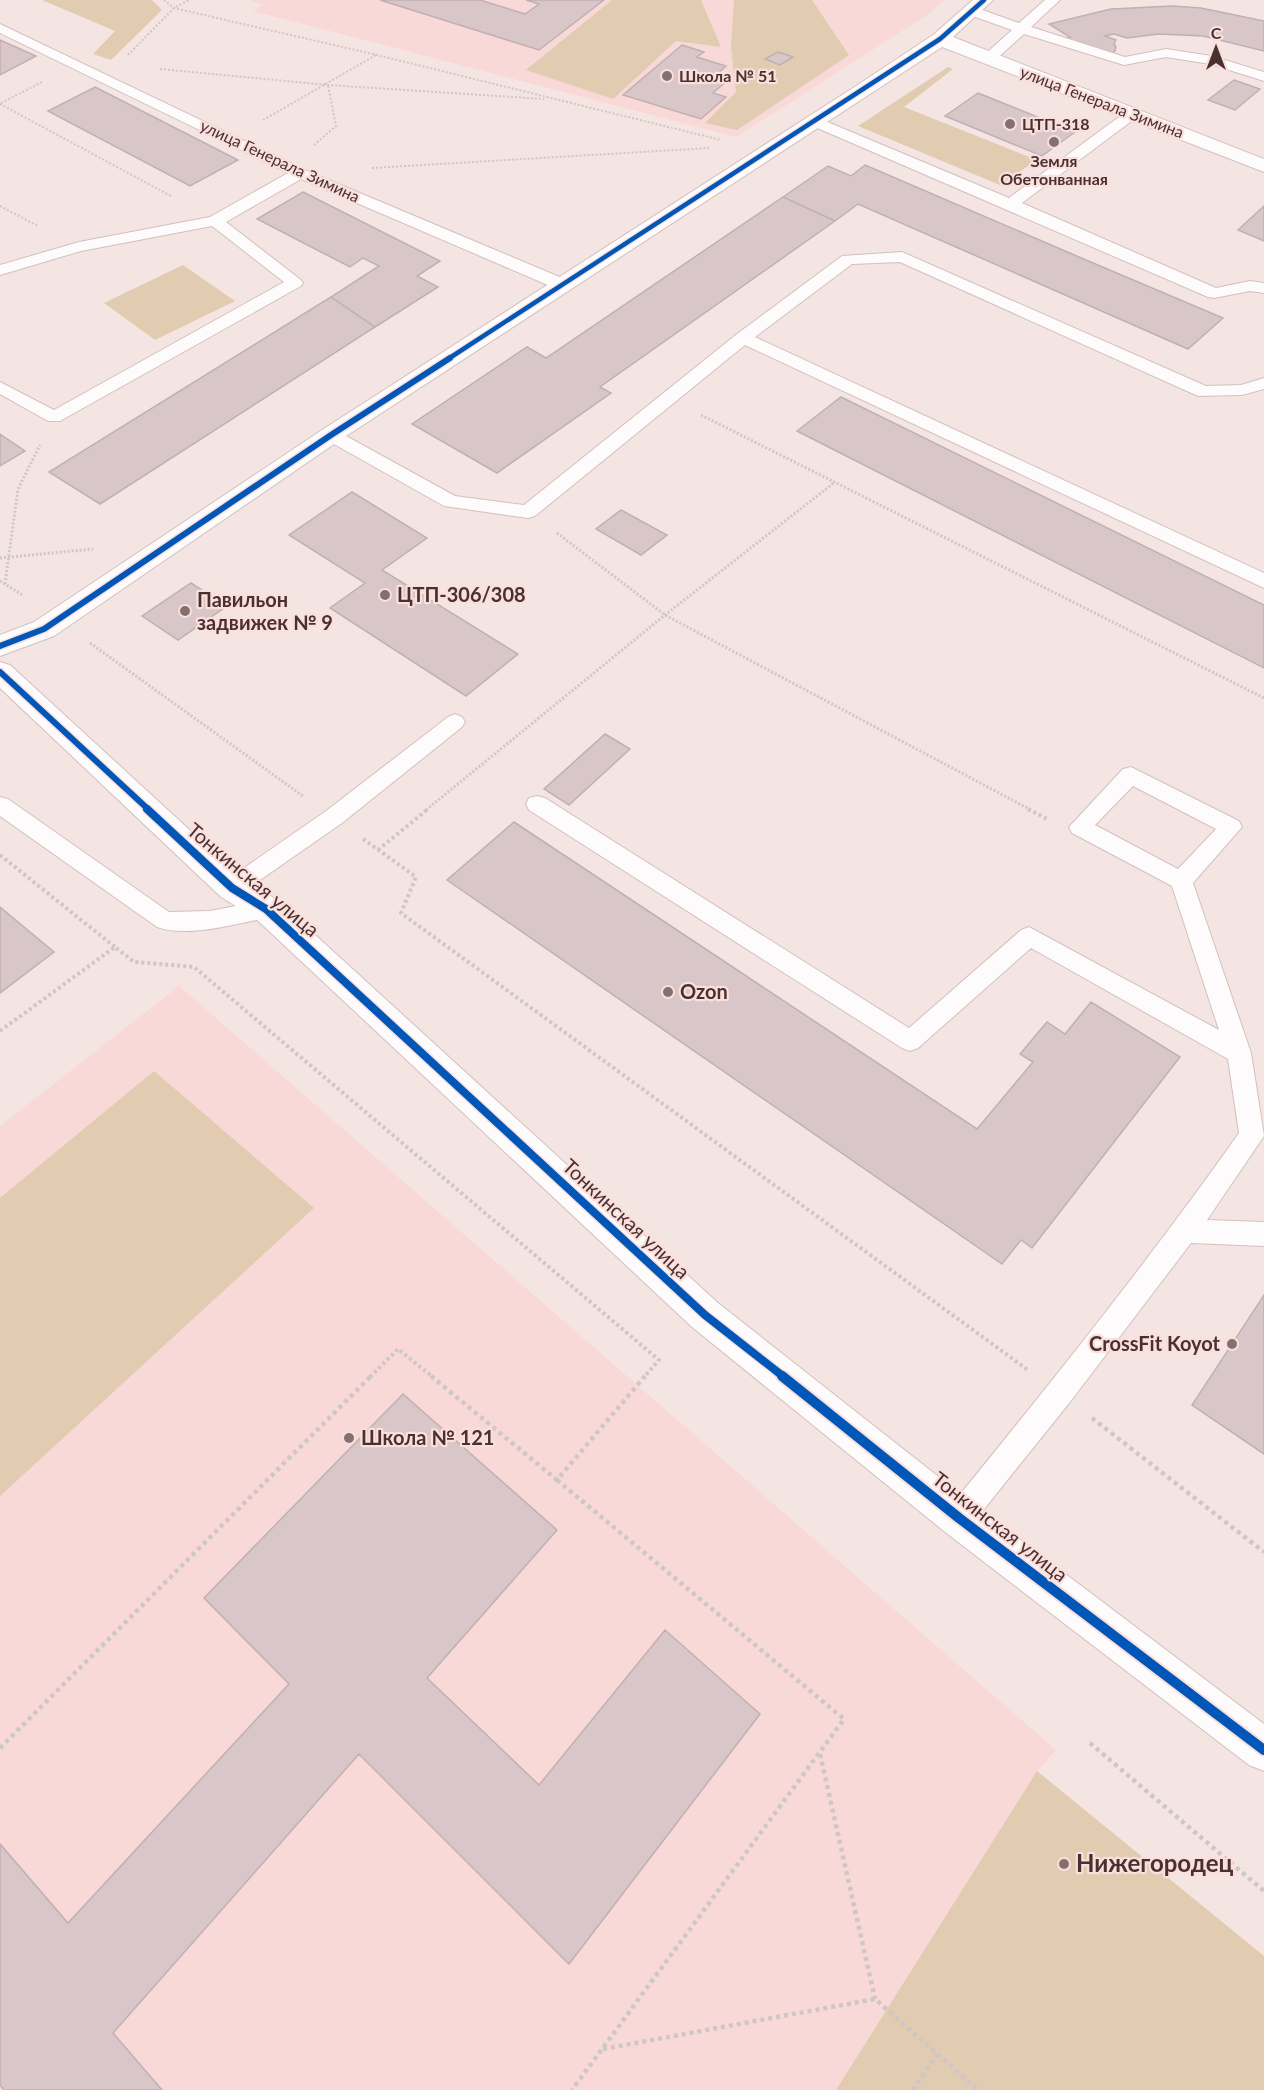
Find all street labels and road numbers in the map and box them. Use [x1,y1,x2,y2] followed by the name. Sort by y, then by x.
[1018,62,1187,142] street label: улица Генерала Зимина
[198,115,363,206] street label: улица Генерала Зимина
[183,817,324,941] street label: Тонкинская улица
[558,1153,695,1283] street label: Тонкинская улица
[928,1466,1073,1586] street label: Тонкинская улица

